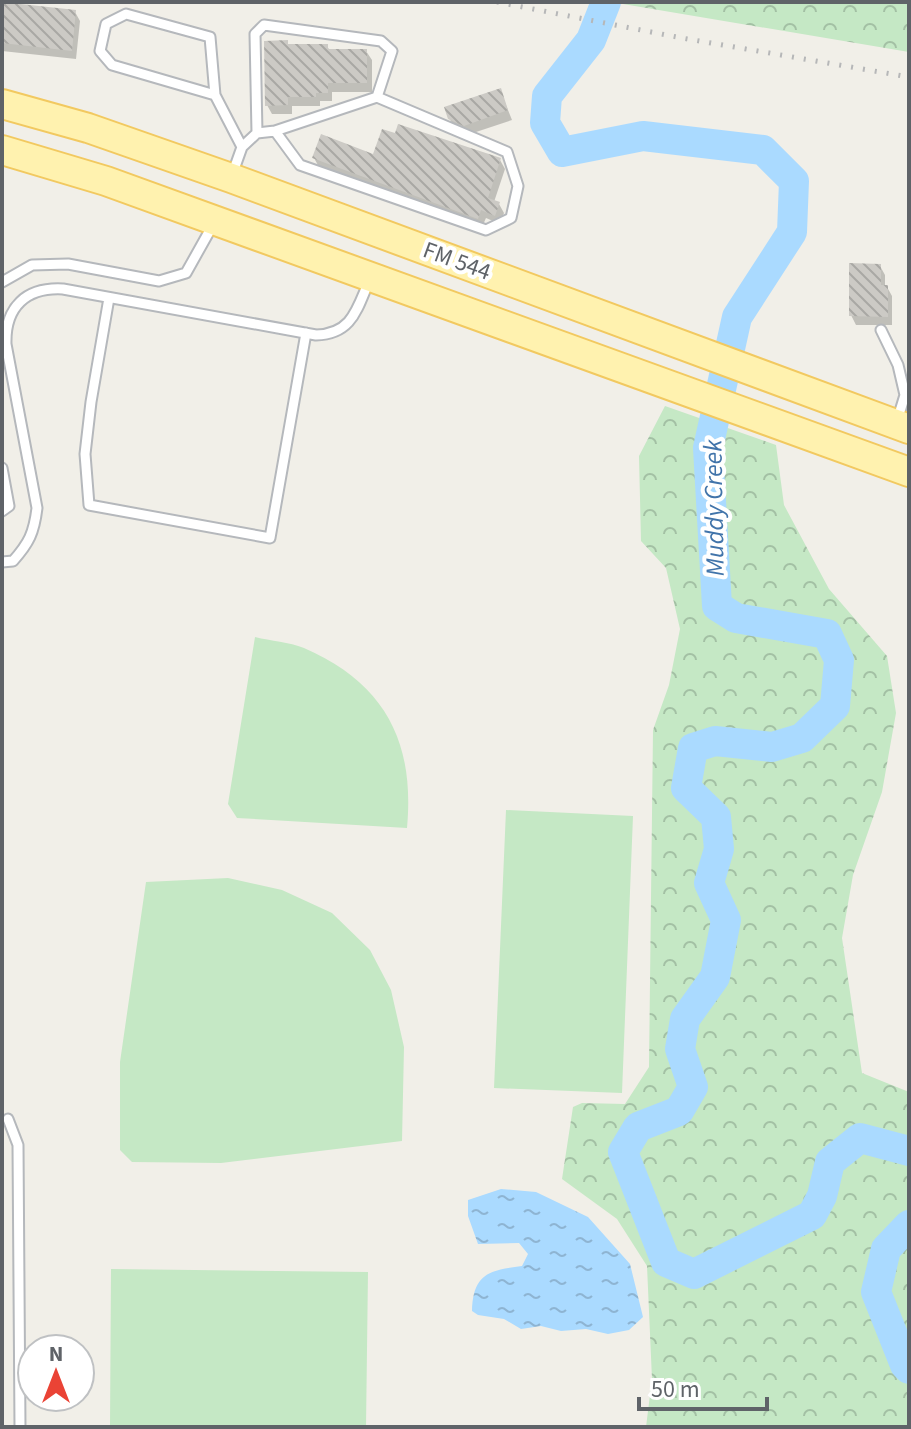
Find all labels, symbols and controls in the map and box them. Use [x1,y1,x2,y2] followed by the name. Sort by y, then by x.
[418,233,496,289] street label: FM 544
[694,439,734,577] water label: Muddy Creek
[16,1333,96,1413] north arrow
[49,1338,63,1370] text: N
[639,1361,767,1411] scale bar
[651,1372,700,1407] text: 50 m

